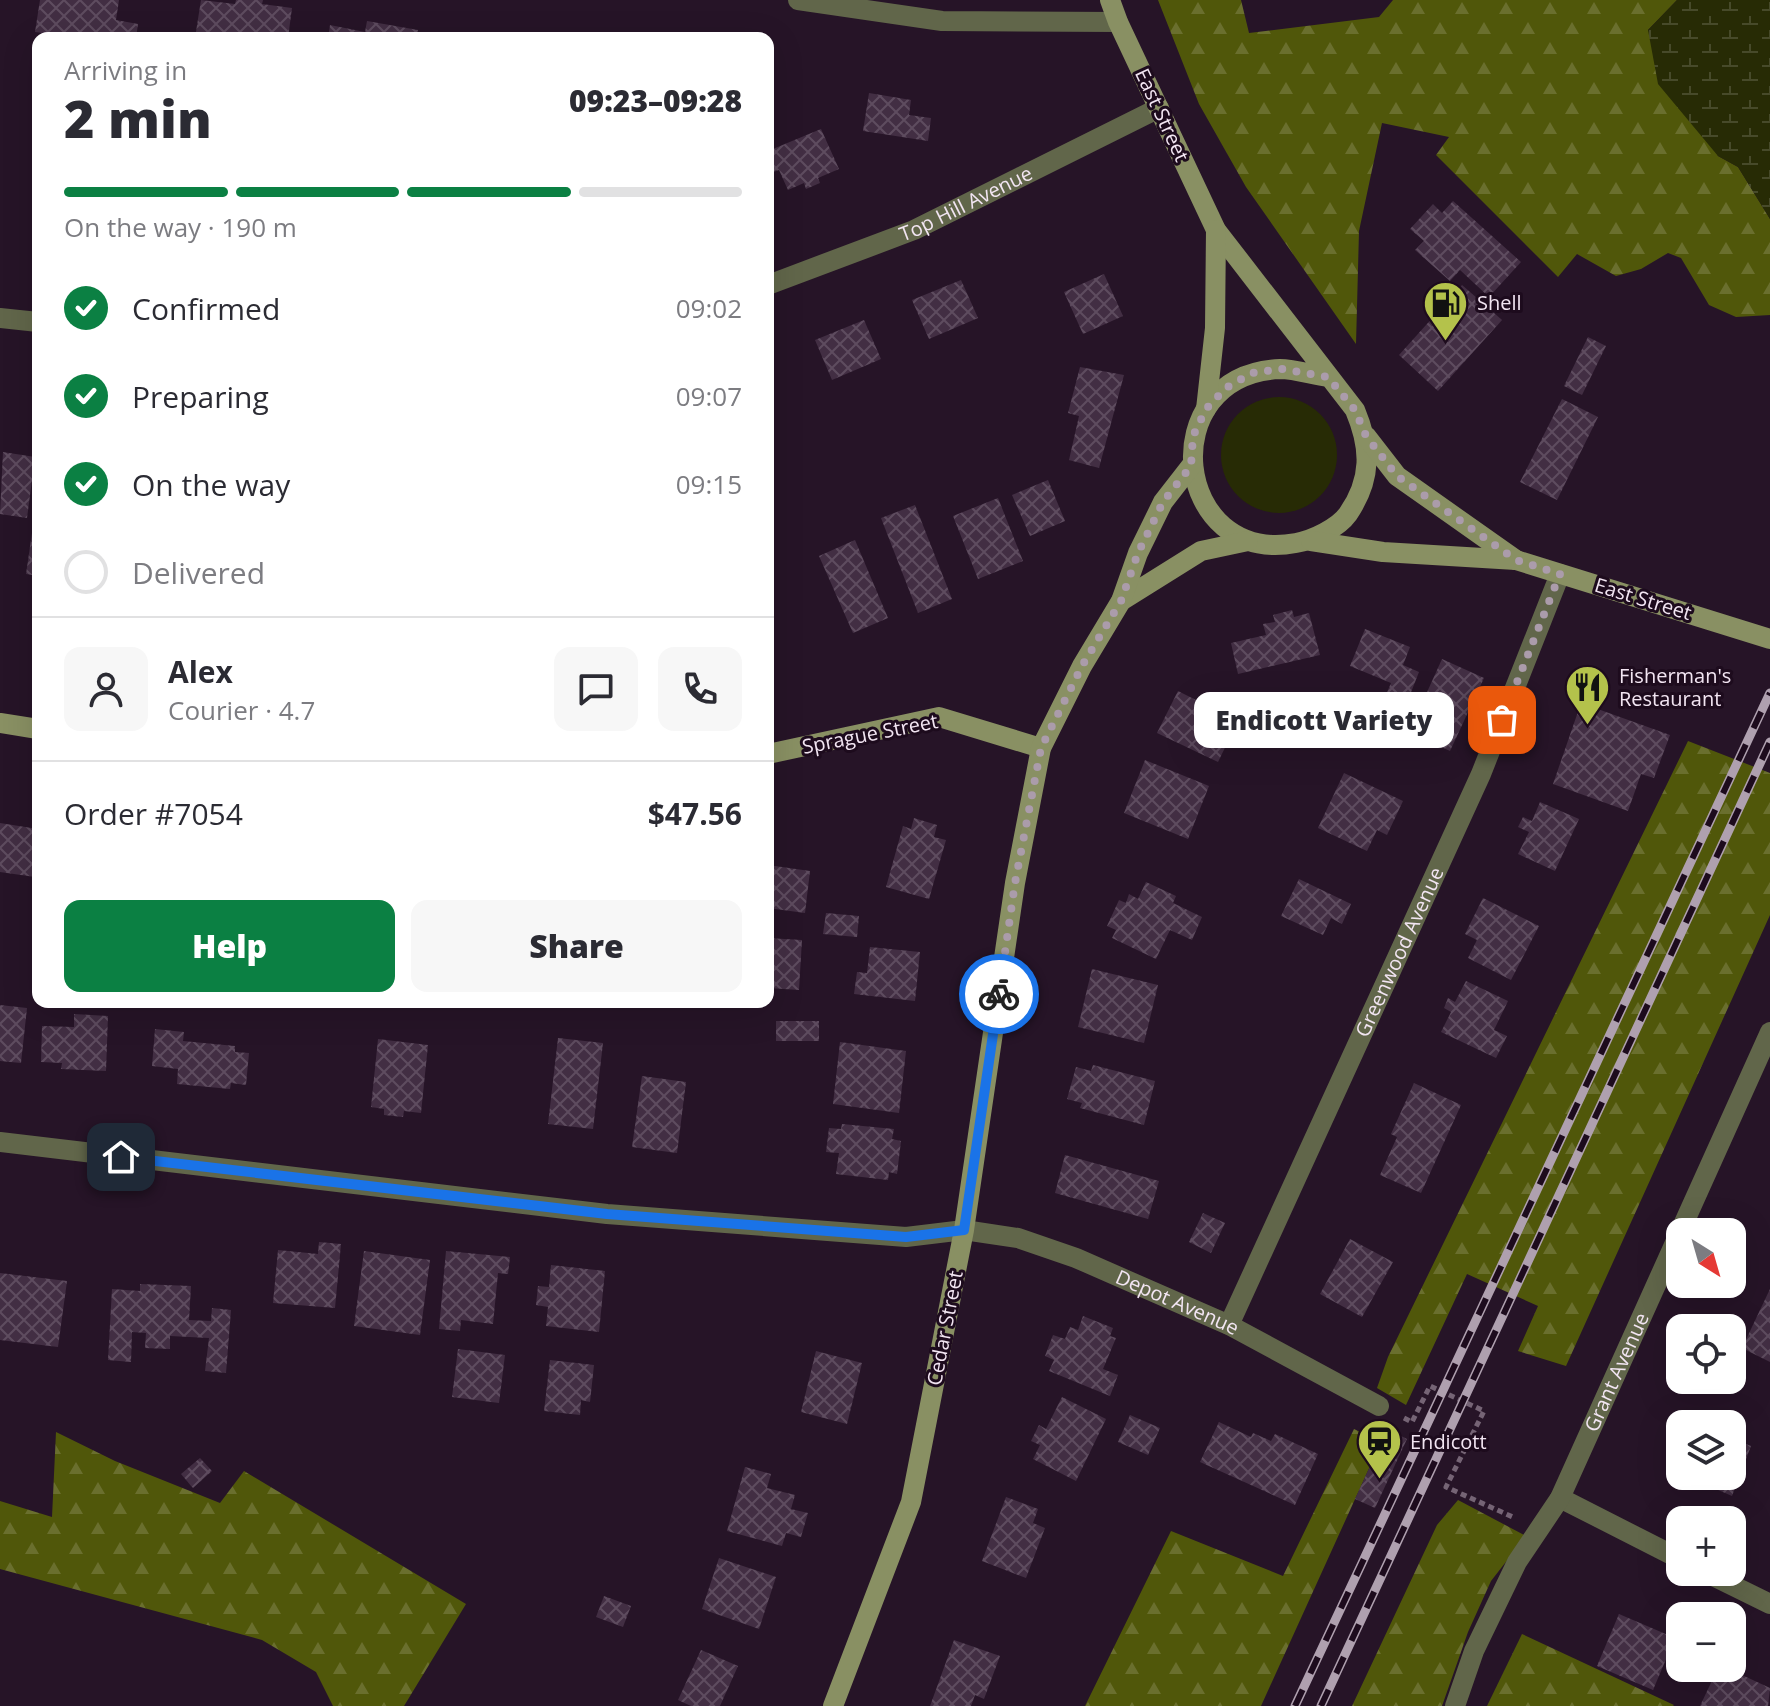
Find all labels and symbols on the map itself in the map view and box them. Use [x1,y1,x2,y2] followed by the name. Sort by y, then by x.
[1129,64,1196,166] street label: East Street
[895,159,1037,247] street label: Top Hill Avenue
[1422,279,1470,342] fuel station icon: Shell
[1477,289,1522,316] place label: Shell
[1591,571,1695,626] street label: East Street
[1619,662,1731,712] place label: Fisherman's Restaurant
[1564,664,1612,727] restaurant icon: Fisherman's Restaurant
[1468,686,1536,754] pin
[1194,692,1454,748] callout: Endicott Variety
[800,707,940,760] street label: Sprague Street
[1349,863,1450,1041] street label: Greenwood Avenue
[959,954,1039,1034] courier
[87,1123,155,1191] pin
[1666,1218,1746,1298] north arrow
[1112,1263,1244,1341] street label: Depot Avenue
[920,1268,969,1388] street label: Cedar Street
[1578,1308,1655,1436] street label: Grant Avenue
[1355,1418,1403,1481] station icon: Endicott
[1410,1428,1487,1455] place label: Endicott

